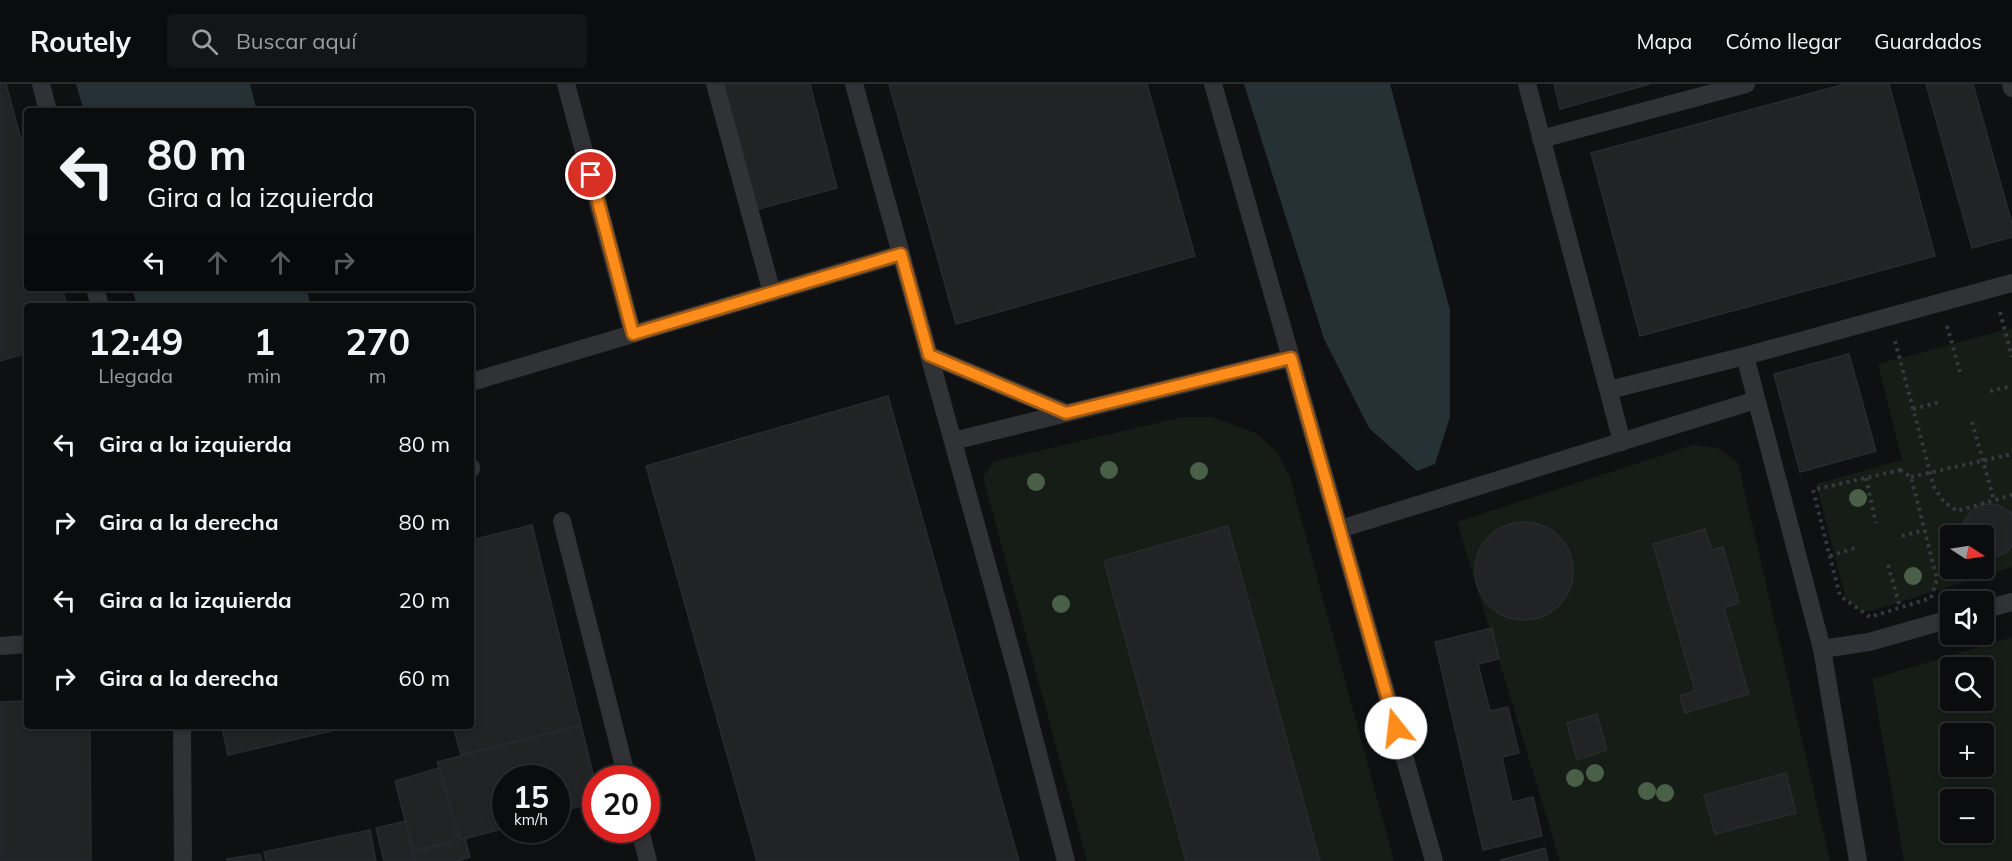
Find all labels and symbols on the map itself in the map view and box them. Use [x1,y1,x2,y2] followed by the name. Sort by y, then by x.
[565,149,616,200] pin
[1940,525,1994,579] north arrow
[1364,696,1428,760] position arrow
[582,765,660,843] speed limit sign: 20

